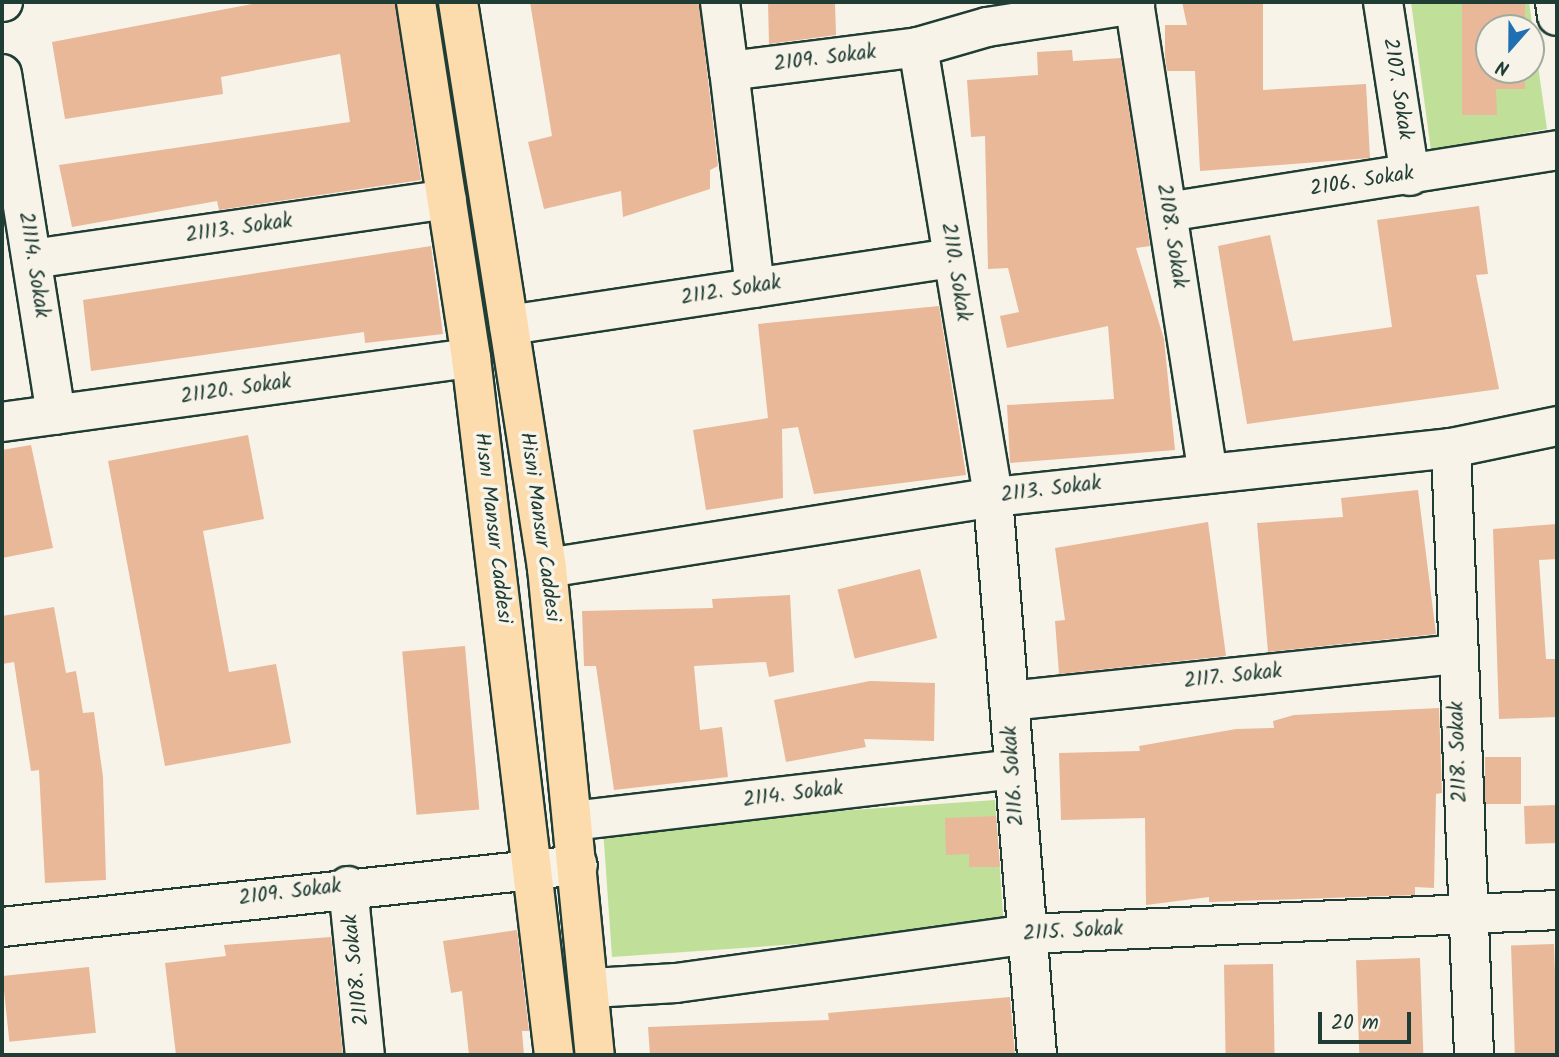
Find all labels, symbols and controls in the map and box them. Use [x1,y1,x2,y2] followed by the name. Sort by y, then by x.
[1475,14,1545,84] north arrow
[1377,36,1417,142] street label: 2107. Sokak
[772,40,878,78] street label: 2109. Sokak
[1492,51,1514,83] text: N
[1308,161,1416,203] street label: 2106. Sokak
[1150,182,1192,290] street label: 2108. Sokak
[184,209,294,249] street label: 21113. Sokak
[12,210,54,320] street label: 21114. Sokak
[935,221,975,323] street label: 2110. Sokak
[679,271,783,311] street label: 2112. Sokak
[179,370,293,410] street label: 21120. Sokak
[513,430,565,624] street label: Hisni Mansur Caddesi
[468,431,516,625] street label: Hısnı Mansur Caddesi
[999,471,1103,509] street label: 2113. Sokak
[1183,659,1283,695] street label: 2117. Sokak
[1445,701,1473,803] street label: 2118. Sokak
[998,725,1030,827] street label: 2116. Sokak
[742,776,844,814] street label: 2114. Sokak
[237,874,343,912] street label: 2109. Sokak
[339,913,375,1027] street label: 21108. Sokak
[1022,917,1124,947] street label: 2115. Sokak
[1321,998,1414,1042] scale bar
[1331,1007,1379,1040] text: 20 m

